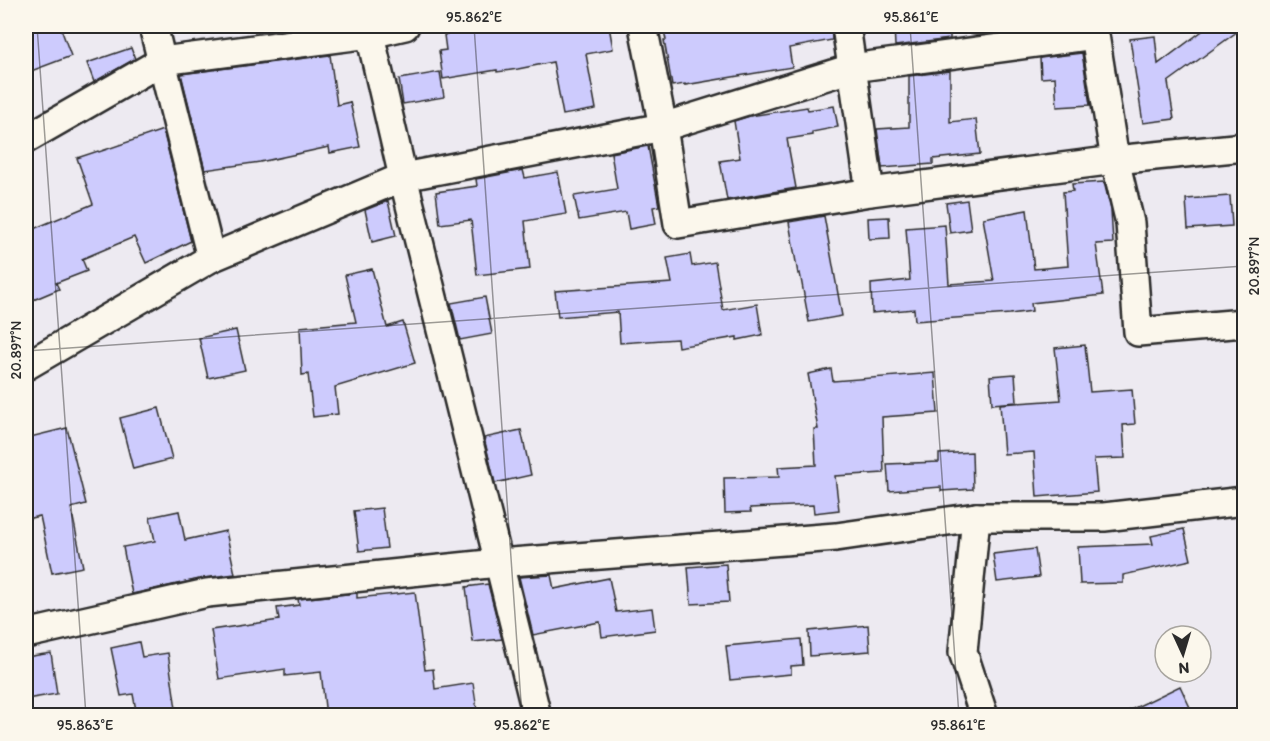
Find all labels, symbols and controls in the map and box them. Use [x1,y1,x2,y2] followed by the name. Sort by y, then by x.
[446,8,502,26] text: 95.862°E
[883,8,939,26] text: 95.861°E
[1245,237,1263,295] text: 20.897°N
[7,321,25,379] text: 20.897°N
[1153,624,1213,684] north arrow
[1178,659,1190,678] text: N
[57,716,113,734] text: 95.863°E
[494,716,550,734] text: 95.862°E
[930,716,986,734] text: 95.861°E

